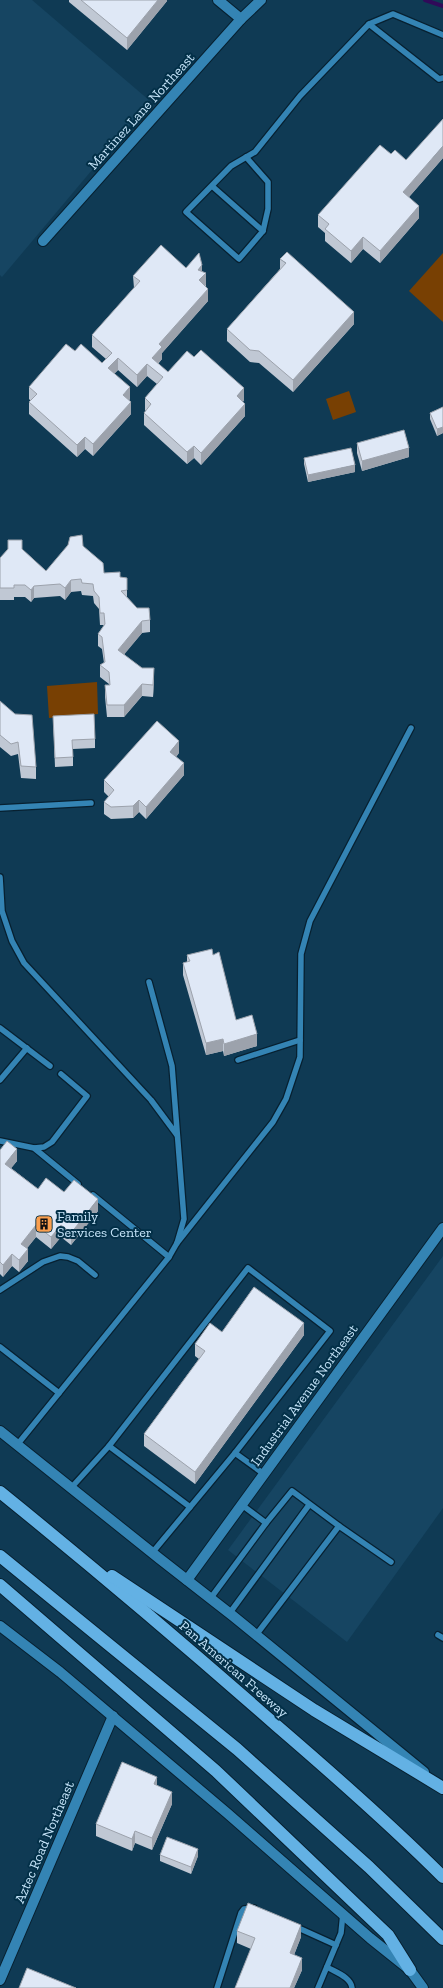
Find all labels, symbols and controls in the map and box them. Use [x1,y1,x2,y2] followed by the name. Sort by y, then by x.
[84,49,199,173] street label: Martinez Lane Northeast
[57,1208,152,1241] place label: Family Services Center
[34,1214,54,1234] building icon: Family Services Center
[247,1321,362,1469] street label: Industrial Avenue Northeast
[176,1618,292,1722] street label: Pan American Freeway
[11,1778,78,1906] street label: Aztec Road Northeast

